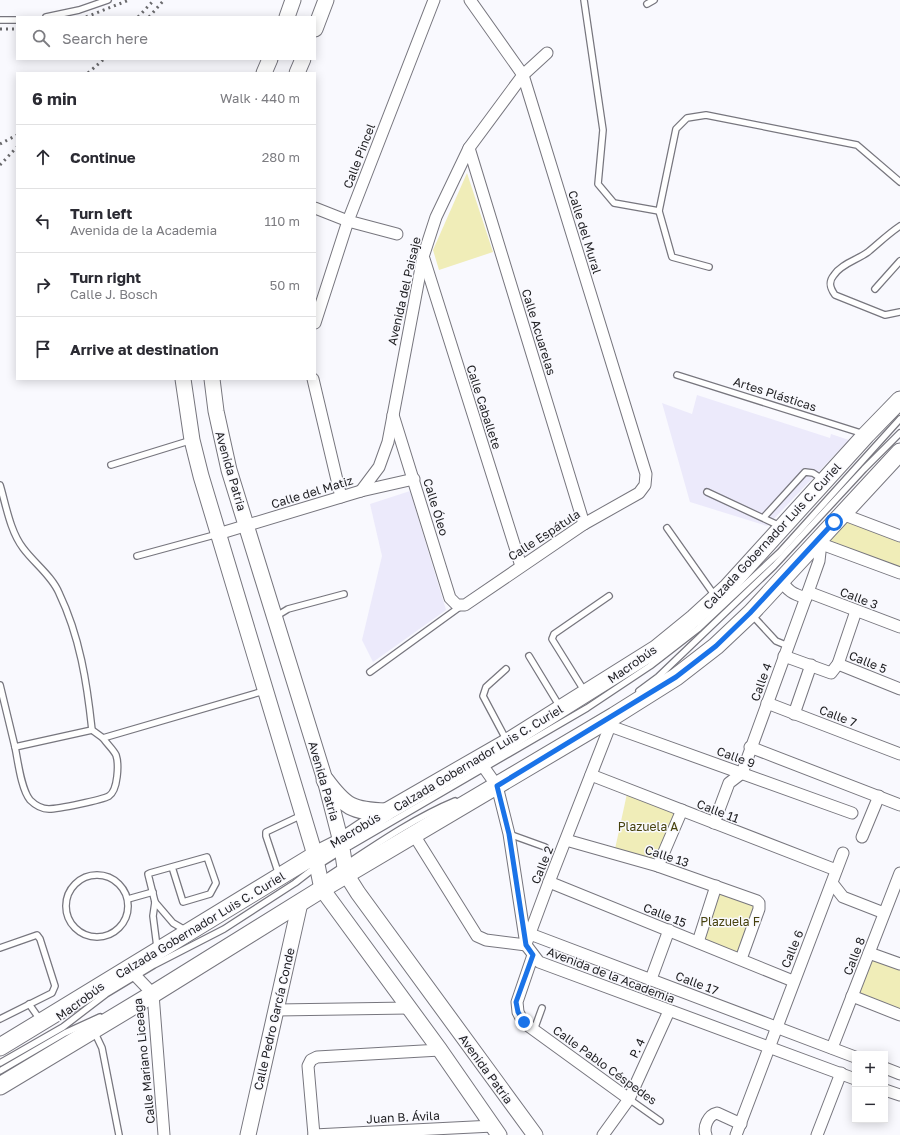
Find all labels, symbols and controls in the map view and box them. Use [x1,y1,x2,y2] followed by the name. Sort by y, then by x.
[16,16,316,60] search box
[30,27,52,49] icon: search
[62,29,148,47] text: Search here
[32,88,77,109] text: 6 min
[220,90,300,106] text: Walk · 440 m
[340,121,378,191] street label: Calle Pincel
[32,146,54,168] icon: ahead
[70,148,136,166] text: Continue
[262,149,300,165] text: 280 m
[565,188,605,276] street label: Calle del Mural
[70,204,132,222] text: Turn left
[32,210,54,232] icon: left
[265,213,300,229] text: 110 m
[70,222,217,238] text: Avenida de la Academia
[384,235,424,347] street label: Avenida del Paisaje
[70,268,141,286] text: Turn right
[32,274,54,296] icon: right
[270,277,300,293] text: 50 m
[70,286,158,302] text: Calle J. Bosch
[519,287,559,377] street label: Calle Acuarelas
[32,338,54,360] icon: arrive
[70,340,219,358] text: Arrive at destination
[463,363,505,451] street label: Calle Caballete
[731,373,819,415] street label: Artes Plásticas
[212,429,250,513] street label: Avenida Patria
[700,459,844,612] street label: Calzada Gobernador Luis C. Curiel
[269,472,355,512] street label: Calle del Matiz
[420,476,452,538] street label: Calle Óleo
[505,506,583,564] street label: Calle Espátula
[825,513,843,531] route start
[838,584,880,612] street label: Calle 3
[605,642,659,686] street label: Macrobús
[847,648,889,676] street label: Calle 5
[747,661,775,703] street label: Calle 4
[391,701,566,815] street label: Calzada Gobernador Luis C. Curiel
[817,702,859,730] street label: Calle 7
[305,739,343,823] street label: Avenida Patria
[715,743,757,771] street label: Calle 9
[695,796,741,826] street label: Calle 11
[327,809,383,851] street label: Macrobús
[618,819,678,834] park label: Plazuela A
[643,842,691,870] street label: Calle 13
[528,844,556,886] street label: Calle 2
[113,868,288,982] street label: Calzada Gobernador Luis C. Curiel
[641,900,689,930] street label: Calle 15
[700,914,760,929] park label: Plazuela F
[778,928,806,970] street label: Calle 6
[840,935,868,977] street label: Calle 8
[545,944,677,1006] street label: Avenida de la Academia
[250,946,298,1092] street label: Calle Pedro García Conde
[673,968,721,998] street label: Calle 17
[53,978,107,1024] street label: Macrobús
[130,997,158,1125] street label: Calle Mariano Liceaga
[515,1013,533,1031] route end
[550,1022,660,1108] street label: Calle Pablo Céspedes
[456,1031,516,1107] street label: Avenida Patria
[626,1036,648,1060] street label: P. 4
[852,1051,888,1123] map controls
[852,1051,888,1087] button: +
[852,1087,888,1123] button: −
[366,1108,440,1126] street label: Juan B. Ávila

